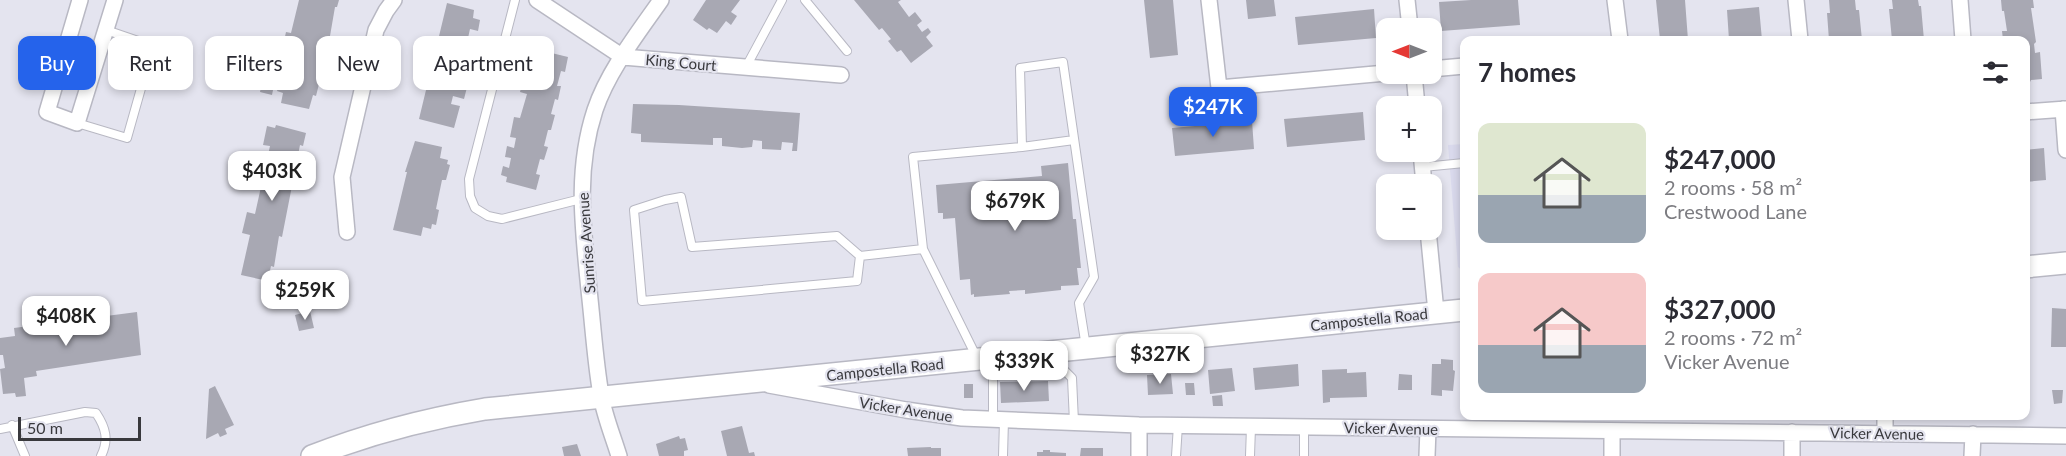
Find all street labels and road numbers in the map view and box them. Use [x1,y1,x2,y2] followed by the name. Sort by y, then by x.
[645,50,718,74] street label: King Court
[573,192,599,294] street label: Sunrise Avenue
[1309,304,1429,334] street label: Campostella Road
[825,354,945,384] street label: Campostella Road
[858,393,954,425] street label: Vicker Avenue
[1344,418,1438,438] street label: Vicker Avenue
[1830,423,1924,443] street label: Vicker Avenue

